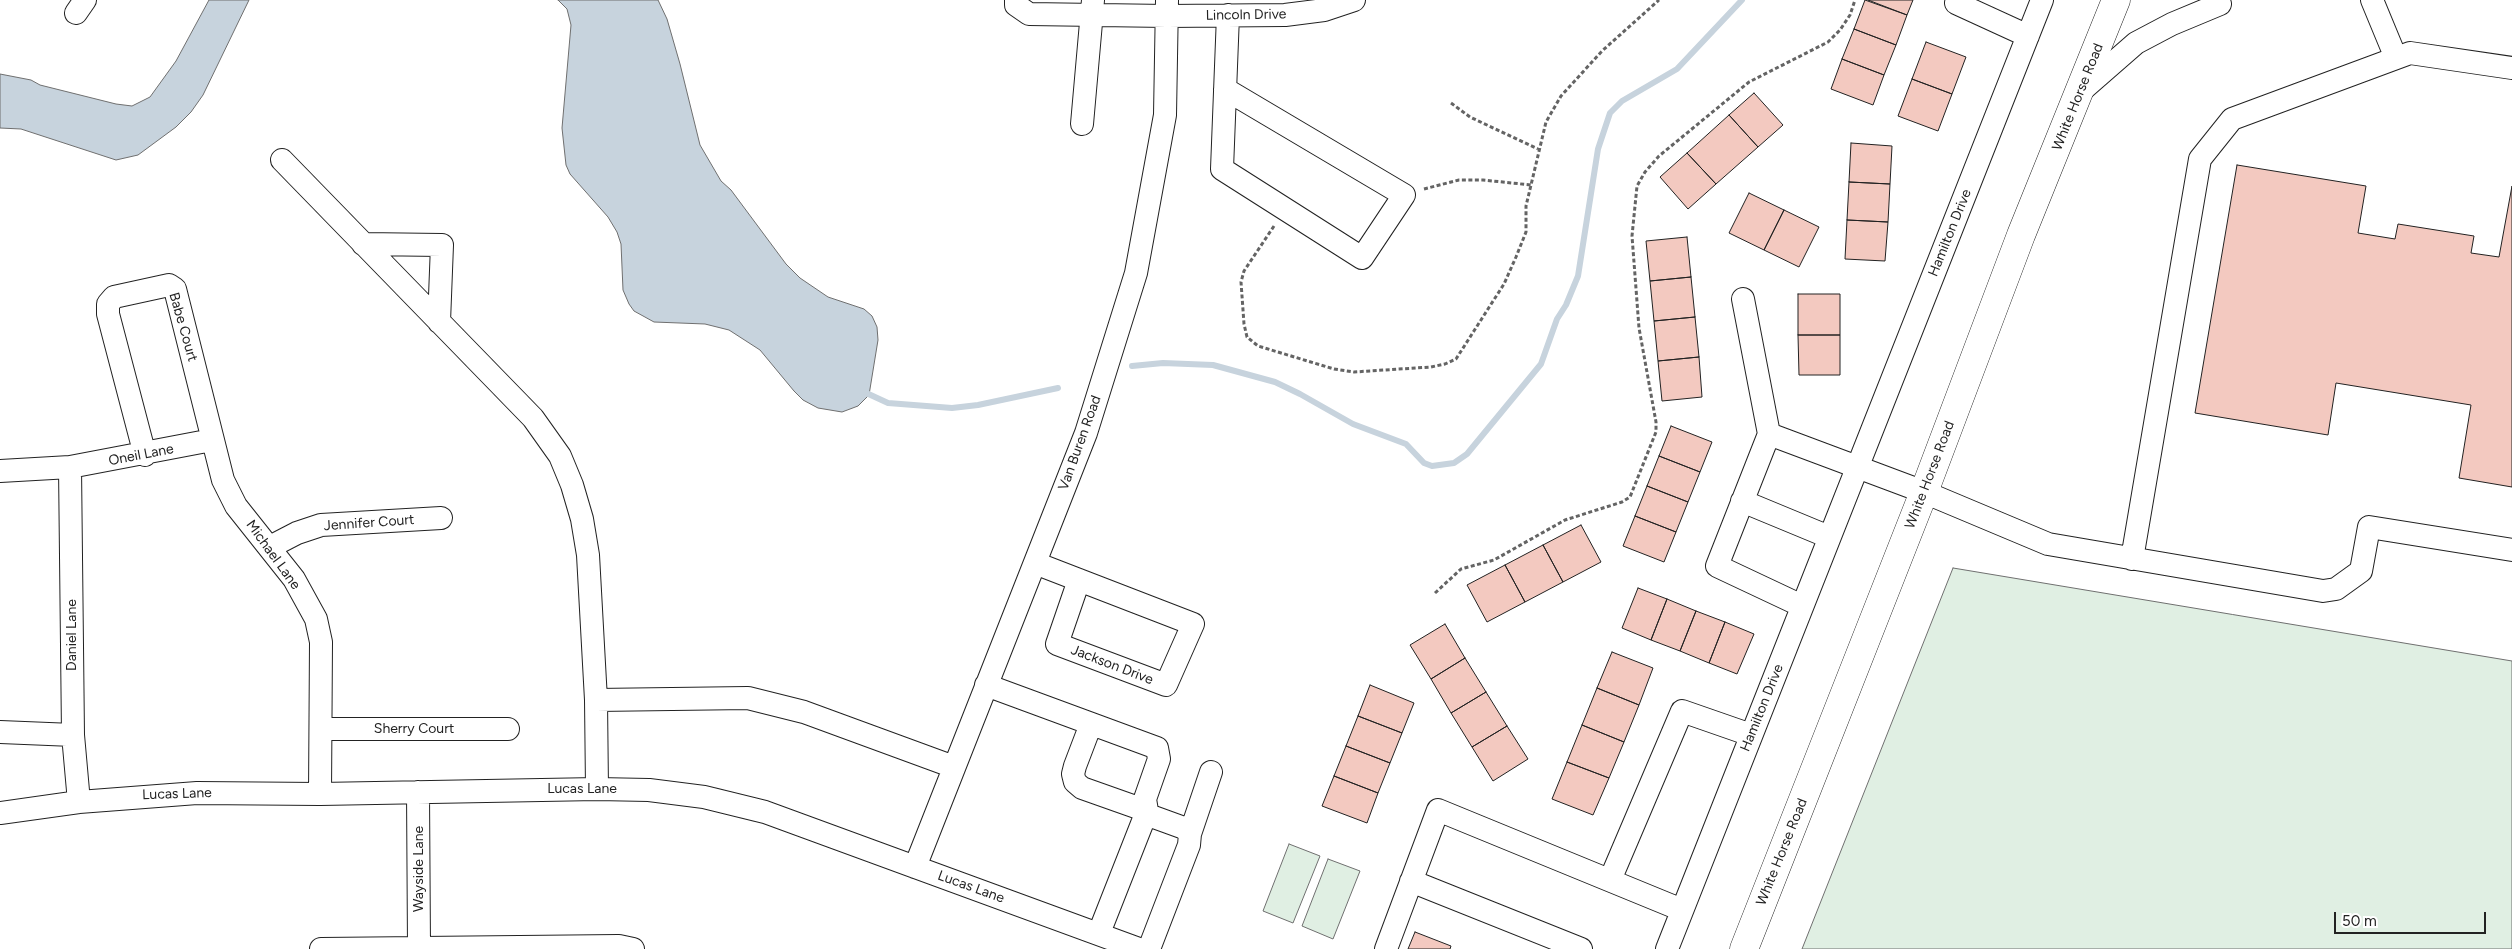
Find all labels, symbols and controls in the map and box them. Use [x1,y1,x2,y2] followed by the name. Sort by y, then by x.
[1205,6,1287,24] street label: Lincoln Drive
[2049,41,2107,153] street label: White Horse Road
[1925,187,1975,279] street label: Hamilton Drive
[165,291,201,363] street label: Babe Court
[1055,393,1105,493] street label: Van Buren Road
[1902,419,1958,531] street label: White Horse Road
[107,440,175,470] street label: Oneil Lane
[323,511,415,535] street label: Jennifer Court
[242,517,304,593] street label: Michael Lane
[64,599,80,671] street label: Daniel Lane
[1068,642,1156,688] street label: Jackson Drive
[1737,662,1787,754] street label: Hamilton Drive
[374,721,454,737] street label: Sherry Court
[547,781,617,797] street label: Lucas Lane
[142,784,212,804] street label: Lucas Lane
[1753,796,1811,908] street label: White Horse Road
[411,826,427,912] street label: Wayside Lane
[935,867,1007,907] street label: Lucas Lane
[2337,902,2490,934] scale bar
[2342,912,2377,930] text: 50 m

